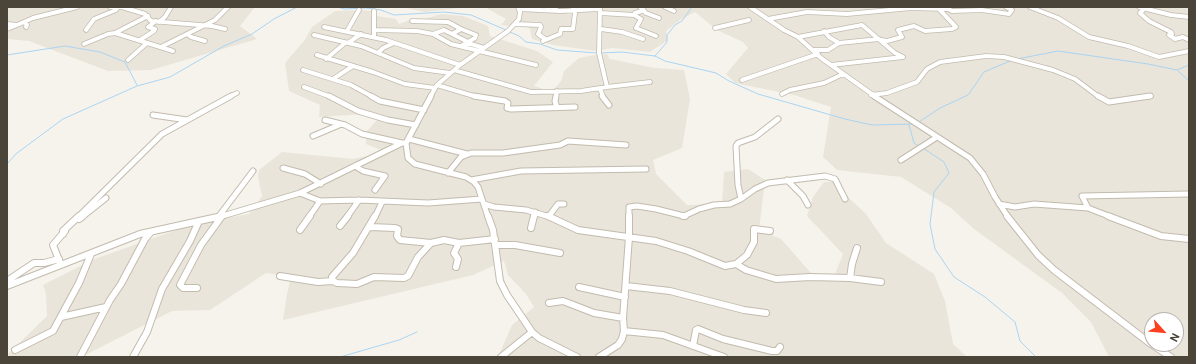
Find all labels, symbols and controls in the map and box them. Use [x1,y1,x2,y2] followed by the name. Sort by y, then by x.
[1144,312,1184,352] north arrow
[1167,331,1182,344] text: N

